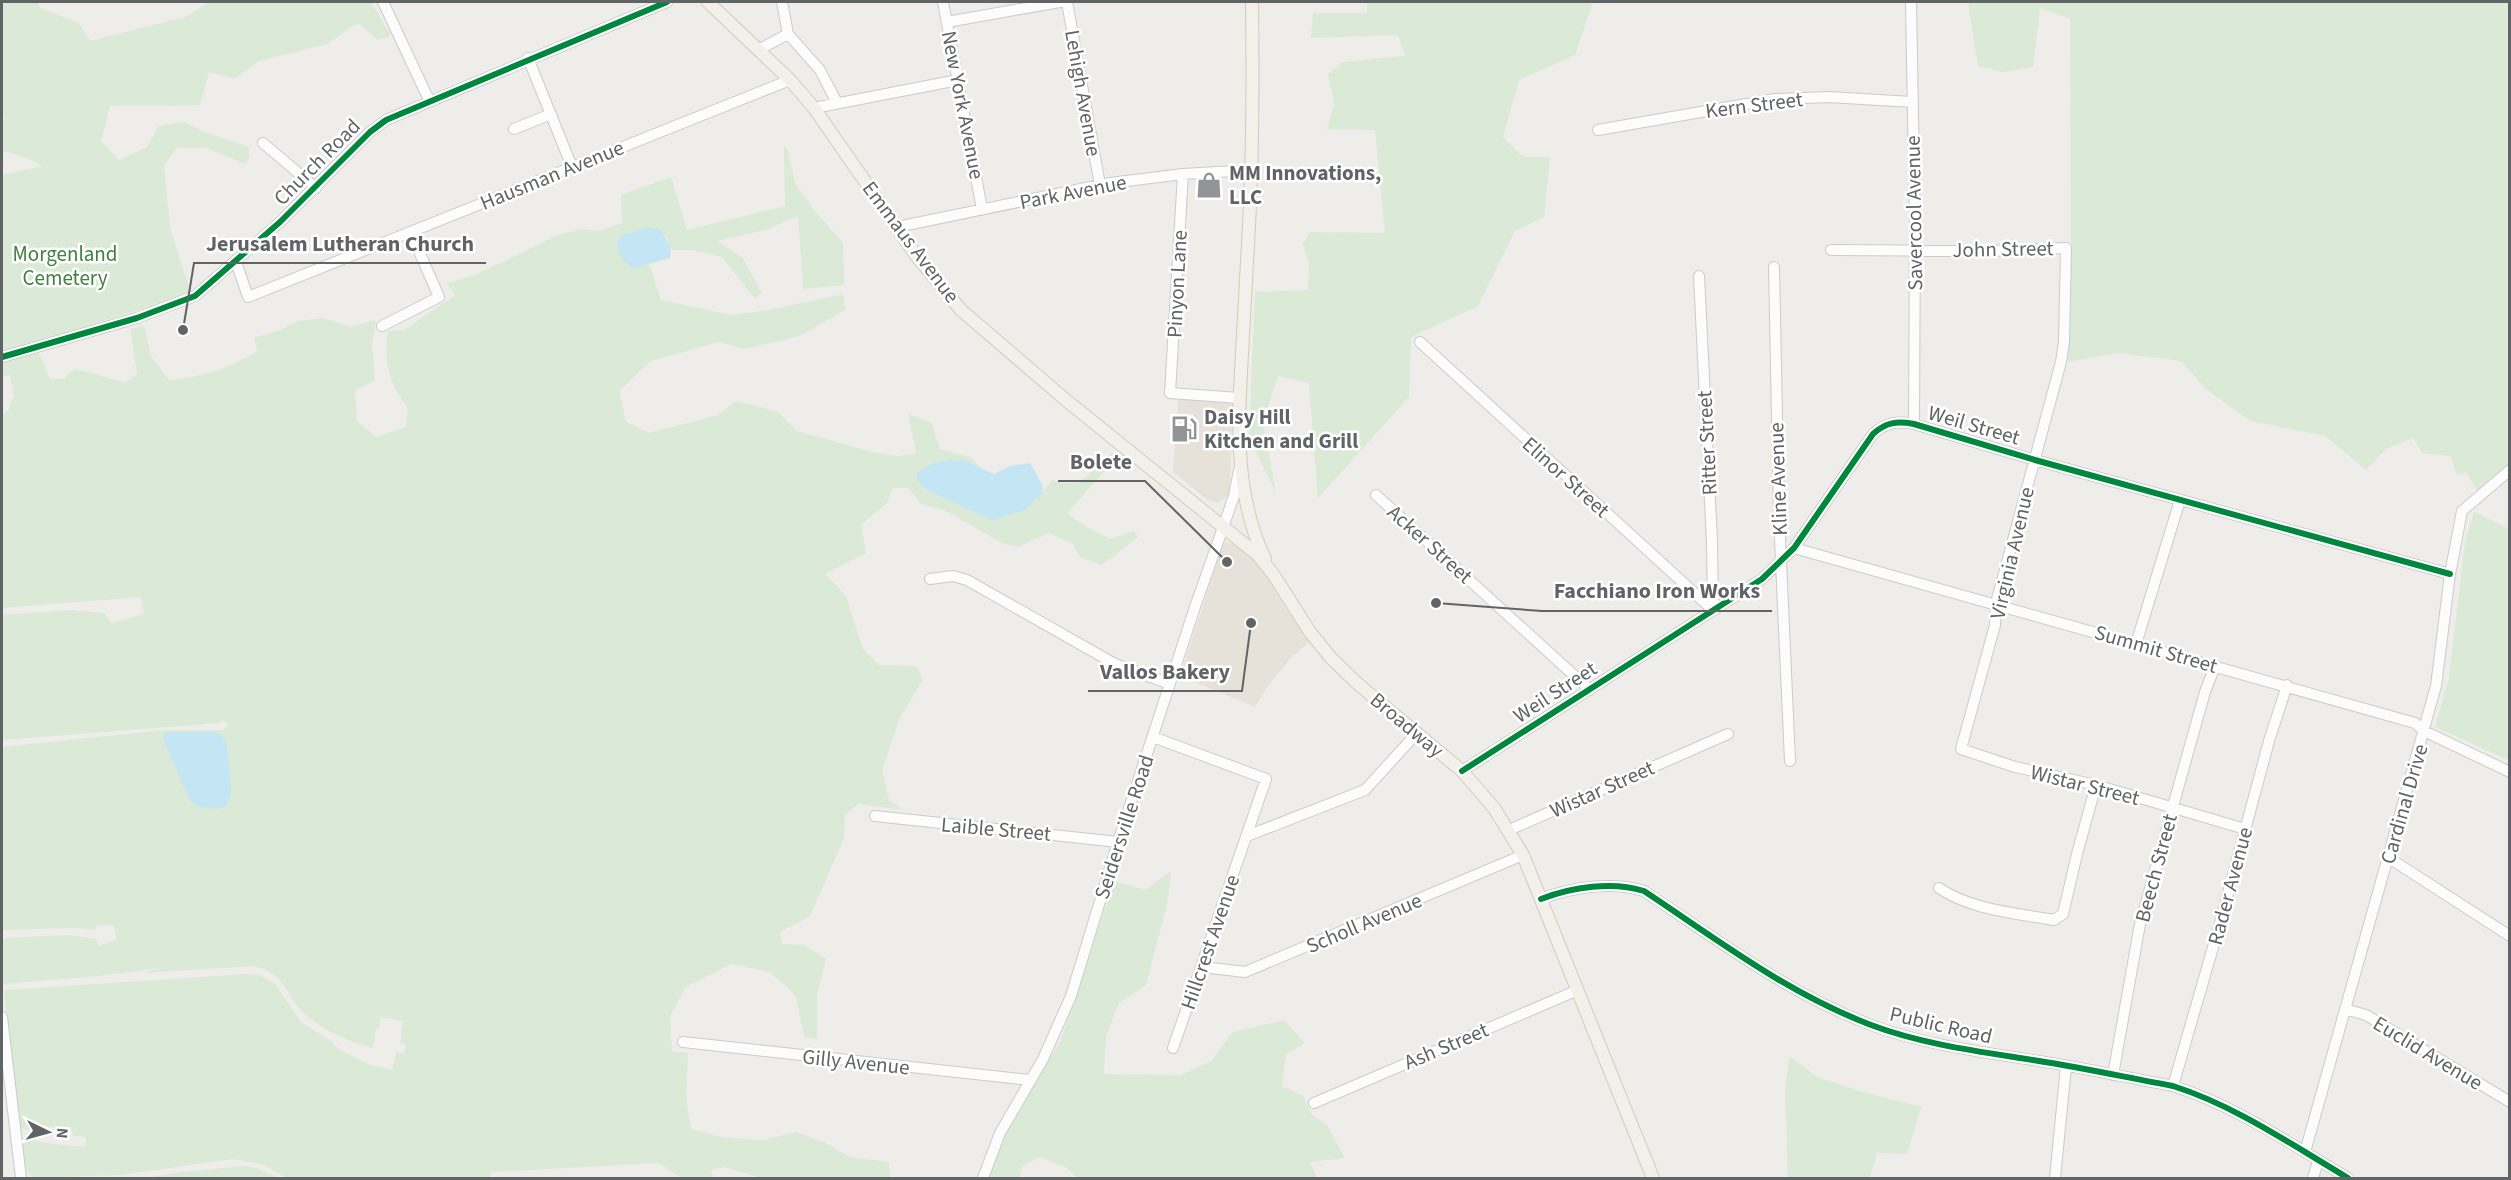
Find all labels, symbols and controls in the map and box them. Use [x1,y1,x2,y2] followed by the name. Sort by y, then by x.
[1057,27,1109,159] street label: Lehigh Avenue
[934,28,992,182] street label: New York Avenue
[1704,84,1804,126] street label: Kern Street
[267,112,367,212] street label: Church Road
[475,132,629,218] street label: Hausman Avenue
[1898,135,1930,291] street label: Savercool Avenue
[1229,158,1381,212] place label: MM Innovations, LLC
[1017,167,1129,217] street label: Park Avenue
[1194,170,1224,200] shop icon: MM Innovations, LLC
[855,175,967,309] street label: Emmaus Avenue
[194,223,486,263] callout: Jerusalem Lutheran Church
[206,228,474,260] text: Jerusalem Lutheran Church
[1159,229,1195,339] street label: Pinyon Lane
[1952,233,2054,265] street label: John Street
[12,239,118,293] park label: Morgenland Cemetery
[1689,390,1725,496] street label: Ritter Street
[1925,398,2023,452] street label: Weil Street
[1204,402,1358,456] place label: Daisy Hill Kitchen and Grill
[1169,414,1199,444] fuel station icon: Daisy Hill Kitchen and Grill
[1761,422,1795,536] street label: Kline Avenue
[1516,430,1616,524] street label: Elinor Street
[1058,441,1145,481] callout: Bolete
[1070,446,1132,478] text: Bolete
[1982,484,2042,622] street label: Virginia Avenue
[1381,498,1479,590] street label: Acker Street
[1542,571,1772,611] callout: Facchiano Iron Works
[1554,575,1761,607] text: Facchiano Iron Works
[2091,617,2221,681] street label: Summit Street
[1088,651,1242,691] callout: Vallos Bakery
[1507,654,1603,730] street label: Weil Street
[1099,656,1231,688] text: Vallos Bakery
[1364,685,1451,765] street label: Broadway
[2373,740,2435,868] street label: Cardinal Drive
[1087,751,1161,903] street label: Seidersville Road
[1545,753,1659,825] street label: Wistar Street
[2027,757,2143,813] street label: Wistar Street
[940,809,1052,849] street label: Laible Street
[2127,811,2185,925] street label: Beech Street
[2200,824,2260,948] street label: Rader Avenue
[1173,870,1247,1014] street label: Hillcrest Avenue
[1301,885,1427,961] street label: Scholl Avenue
[1887,999,1995,1051] street label: Public Road
[2367,1008,2489,1098] street label: Euclid Avenue
[1399,1015,1493,1077] street label: Ash Street
[801,1041,911,1083] street label: Gilly Avenue
[18,1102,78,1162] north arrow
[51,1127,73,1139] text: N

